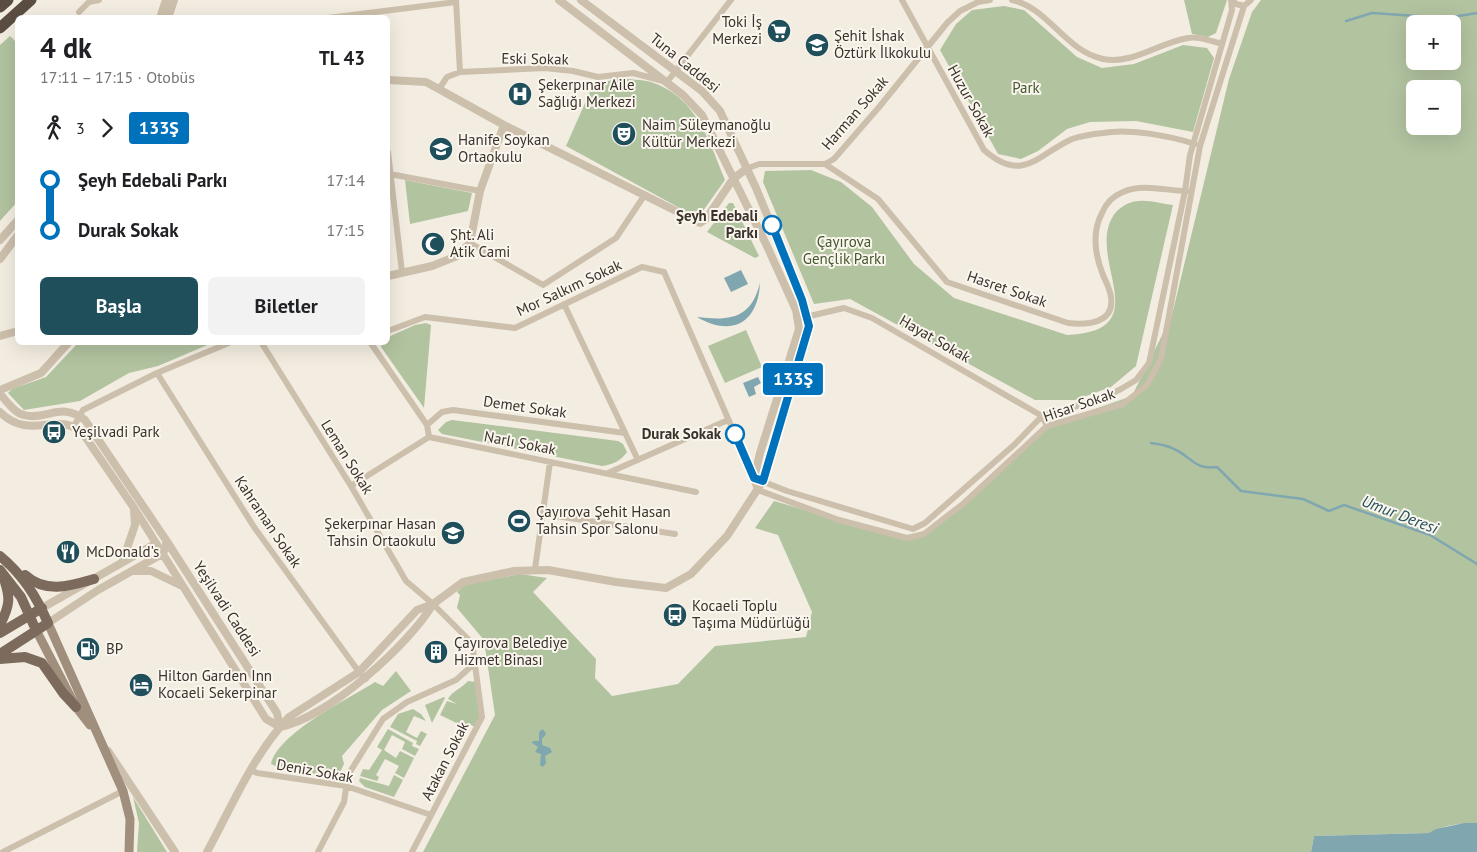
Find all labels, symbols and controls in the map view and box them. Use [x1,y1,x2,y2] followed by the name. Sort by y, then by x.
[712,12,762,48] place label: Toki İş Merkezi
[1406,15,1461,135] map controls
[1406,15,1461,70] button: +
[766,18,792,44] supermarket icon: Toki İş Merkezi
[834,26,931,62] place label: Şehit İshak Öztürk İlkokulu
[40,29,92,66] text: 4 dk
[647,29,724,97] street label: Tuna Caddesi
[804,32,830,58] school or university icon: Şehit İshak Öztürk İlkokulu
[319,46,365,70] text: TL 43
[501,48,570,69] street label: Eski Sokak
[944,61,999,141] street label: Huzur Sokak
[40,67,195,87] text: 17:11 – 17:15 · Otobüs
[817,71,893,154] street label: Harman Sokak
[538,75,636,111] place label: Şekerpınar Aile Sağlığı Merkezi
[1012,78,1041,97] park label: Park
[1406,80,1461,135] button: −
[507,81,533,107] hospital icon: Şekerpınar Aile Sağlığı Merkezi
[40,114,68,142] icon: walk
[93,114,121,142] icon: forward
[642,115,771,151] place label: Naim Süleymanoğlu Kültür Merkezi
[139,116,179,139] text: 133Ş
[76,118,85,138] text: 3
[611,121,637,147] theatre icon: Naim Süleymanoğlu Kültür Merkezi
[458,130,550,166] place label: Hanife Soykan Ortaokulu
[428,136,454,162] school or university icon: Hanife Soykan Ortaokulu
[78,168,227,192] text: Şeyh Edebali Parkı
[327,170,365,190] text: 17:14
[676,206,758,242] place label: Şeyh Edebali Parkı
[762,215,782,235] marker: Şeyh Edebali Parkı
[78,218,179,242] text: Durak Sokak
[327,220,365,240] text: 17:15
[450,225,510,261] place label: Şht. Ali Atik Cami
[420,231,446,257] mosque icon: Şht. Ali Atik Cami
[803,232,885,268] park label: Çayırova Gençlik Parkı
[513,255,625,320] street label: Mor Salkım Sokak
[965,266,1050,311] street label: Hasret Sokak
[40,277,198,335] button: Başla
[208,277,365,335] button: Biletler
[896,311,975,367] street label: Hayat Sokak
[758,363,828,395] line badge: 133Ş
[773,367,813,390] text: 133Ş
[1040,383,1118,426] street label: Hisar Sokak
[482,391,569,422] street label: Demet Sokak
[317,416,378,498] street label: Leman Sokak
[41,419,67,445] bus stop icon: Yeşilvadi Park
[72,422,161,441] place label: Yeşilvadi Park
[642,424,722,443] place label: Durak Sokak
[725,424,745,444] marker: Durak Sokak
[483,426,558,459] street label: Narlı Sokak
[231,472,307,572] street label: Kahraman Sokak
[1359,490,1442,538] water label: Umur Deresi
[536,502,671,538] place label: Çayırova Şehit Hasan Tahsin Spor Salonu
[506,508,532,534] sports icon: Çayırova Şehit Hasan Tahsin Spor Salonu
[324,514,436,550] place label: Şekerpınar Hasan Tahsin Ortaokulu
[440,520,466,546] school or university icon: Şekerpınar Hasan Tahsin Ortaokulu
[55,539,81,565] restaurant icon: McDonald's
[86,542,159,561] place label: McDonald's
[189,557,265,660] street label: Yeşilvadi Caddesi
[692,596,810,632] place label: Kocaeli Toplu Taşıma Müdürlüğü
[662,602,688,628] bus stop icon: Kocaeli Toplu Taşıma Müdürlüğü
[454,633,567,669] place label: Çayırova Belediye Hizmet Binası
[75,636,101,662] fuel station icon: BP
[106,639,123,658] place label: BP
[423,639,449,665] building icon: Çayırova Belediye Hizmet Binası
[158,666,277,702] place label: Hilton Garden Inn Kocaeli Sekerpinar
[128,672,154,698] hotel icon: Hilton Garden Inn Kocaeli Sekerpinar
[417,718,473,803] street label: Atakan Sokak
[275,754,356,787] street label: Deniz Sokak

